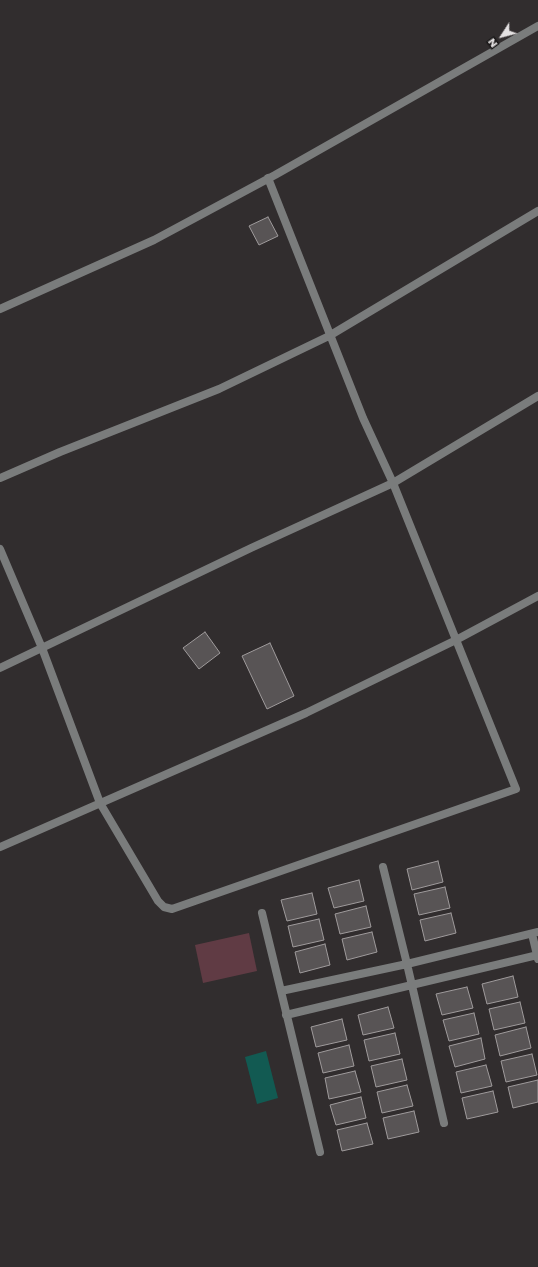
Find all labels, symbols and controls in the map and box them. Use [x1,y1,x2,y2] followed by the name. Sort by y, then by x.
[482,16,522,56] north arrow
[483,35,501,51] text: N

